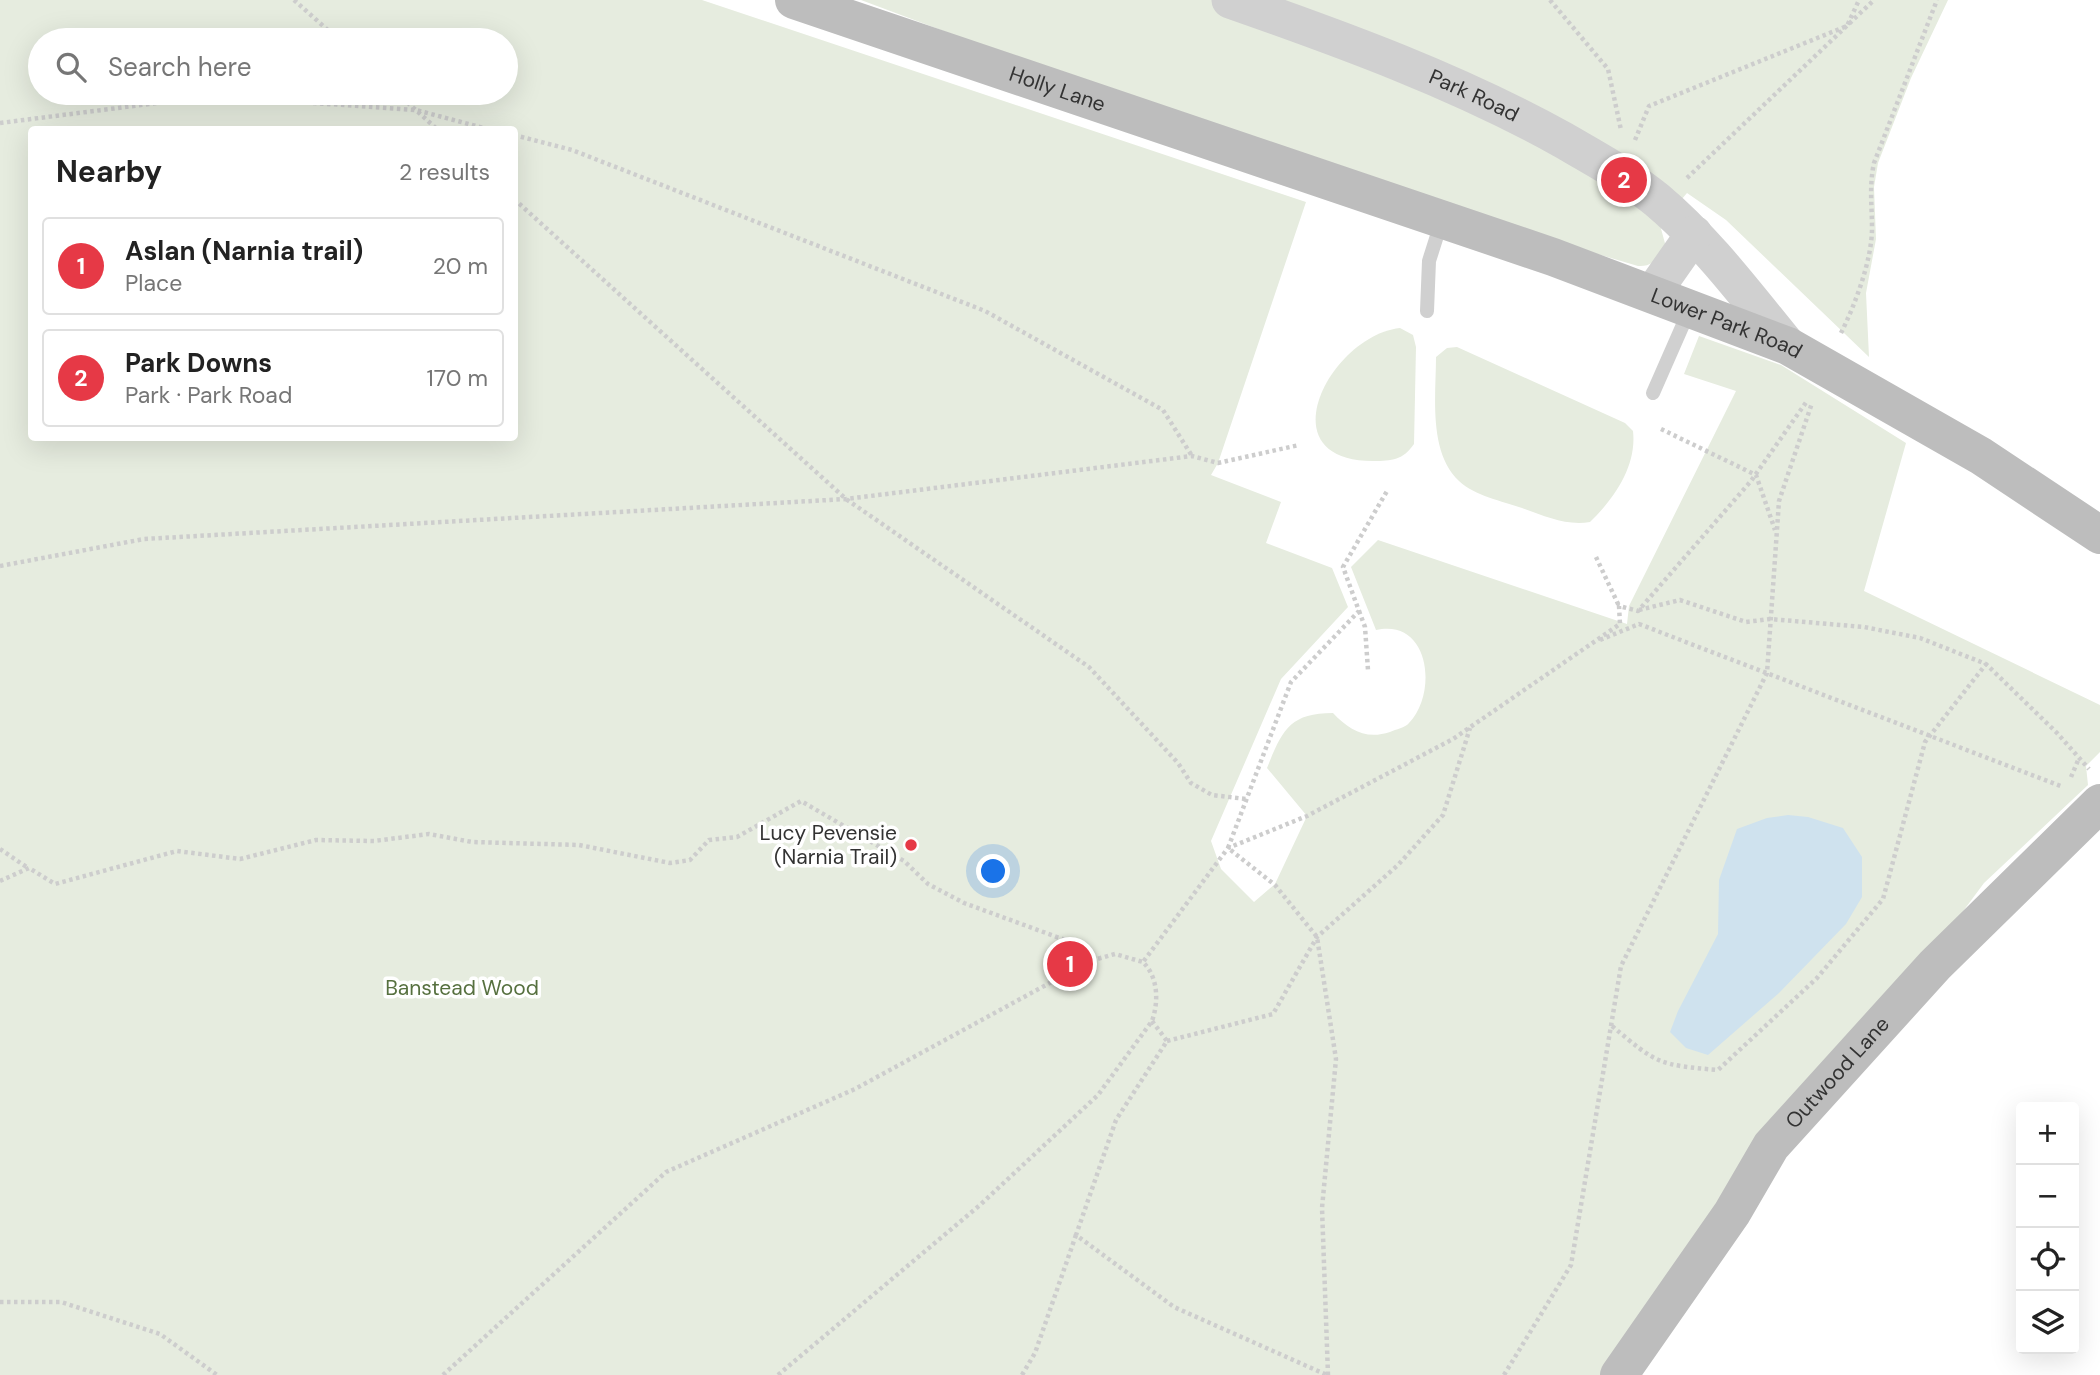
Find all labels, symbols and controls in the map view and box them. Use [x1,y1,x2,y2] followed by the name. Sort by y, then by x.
[28,28,518,105] search box
[52,48,90,86] icon: search
[108,50,251,84] text: Search here
[1005,60,1109,118] street label: Holly Lane
[1425,63,1524,128] street label: Park Road
[56,152,162,191] text: Nearby
[1601,154,1647,206] pin: 2
[399,157,490,187] text: 2 results
[125,234,363,268] text: Aslan (Narnia trail)
[77,251,85,281] text: 1
[433,251,488,281] text: 20 m
[125,268,182,298] text: Place
[1647,281,1807,365] street label: Lower Park Road
[125,346,272,380] text: Park Downs
[74,363,88,393] text: 2
[427,363,488,393] text: 170 m
[125,380,292,410] text: Park · Park Road
[760,819,897,871] place label: Lucy Pevensie (Narnia Trail)
[903,837,919,853] marker: Lucy Pevensie (Narnia Trail)
[976,854,1010,888] your location
[1047,938,1093,990] pin: 1
[385,974,539,1002] park label: Banstead Wood
[1779,1010,1896,1135] street label: Outwood Lane
[2016,1102,2079,1354] map controls
[2016,1102,2079,1165] button: +
[2016,1165,2079,1228] button: −
[2016,1228,2079,1291] button: locate
[2016,1291,2079,1354] button: layers

